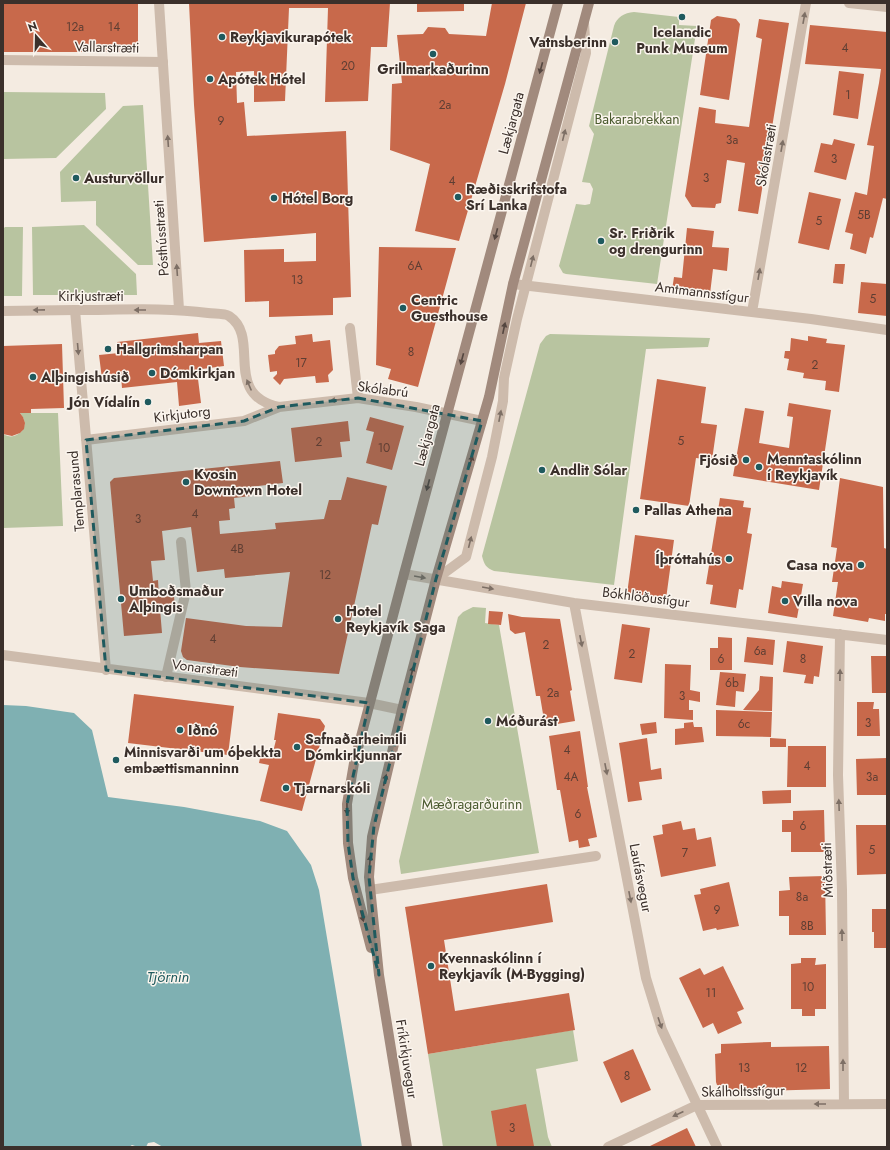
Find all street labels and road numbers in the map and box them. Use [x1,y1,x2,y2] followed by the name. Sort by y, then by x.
[74,36,140,58] street label: Vallarstræti
[493,90,529,156] street label: Lækjargata
[751,122,781,188] street label: Skólastræti
[148,199,174,277] street label: Pósthússtræti
[654,276,750,308] street label: Amtmannsstígur
[58,286,124,306] street label: Kirkjustræti
[356,376,410,402] street label: Skólabrú
[153,401,211,427] street label: Kirkjutorg
[409,402,445,468] street label: Lækjargata
[63,450,89,532] street label: Templarasund
[601,582,691,612] street label: Bókhlöðustígur
[171,654,239,682] street label: Vonarstræti
[625,842,658,914] street label: Laufásvegur
[816,842,838,898] street label: Miðstræti
[391,1018,423,1100] street label: Fríkirkjuvegur
[701,1080,785,1102] street label: Skálholtsstígur

